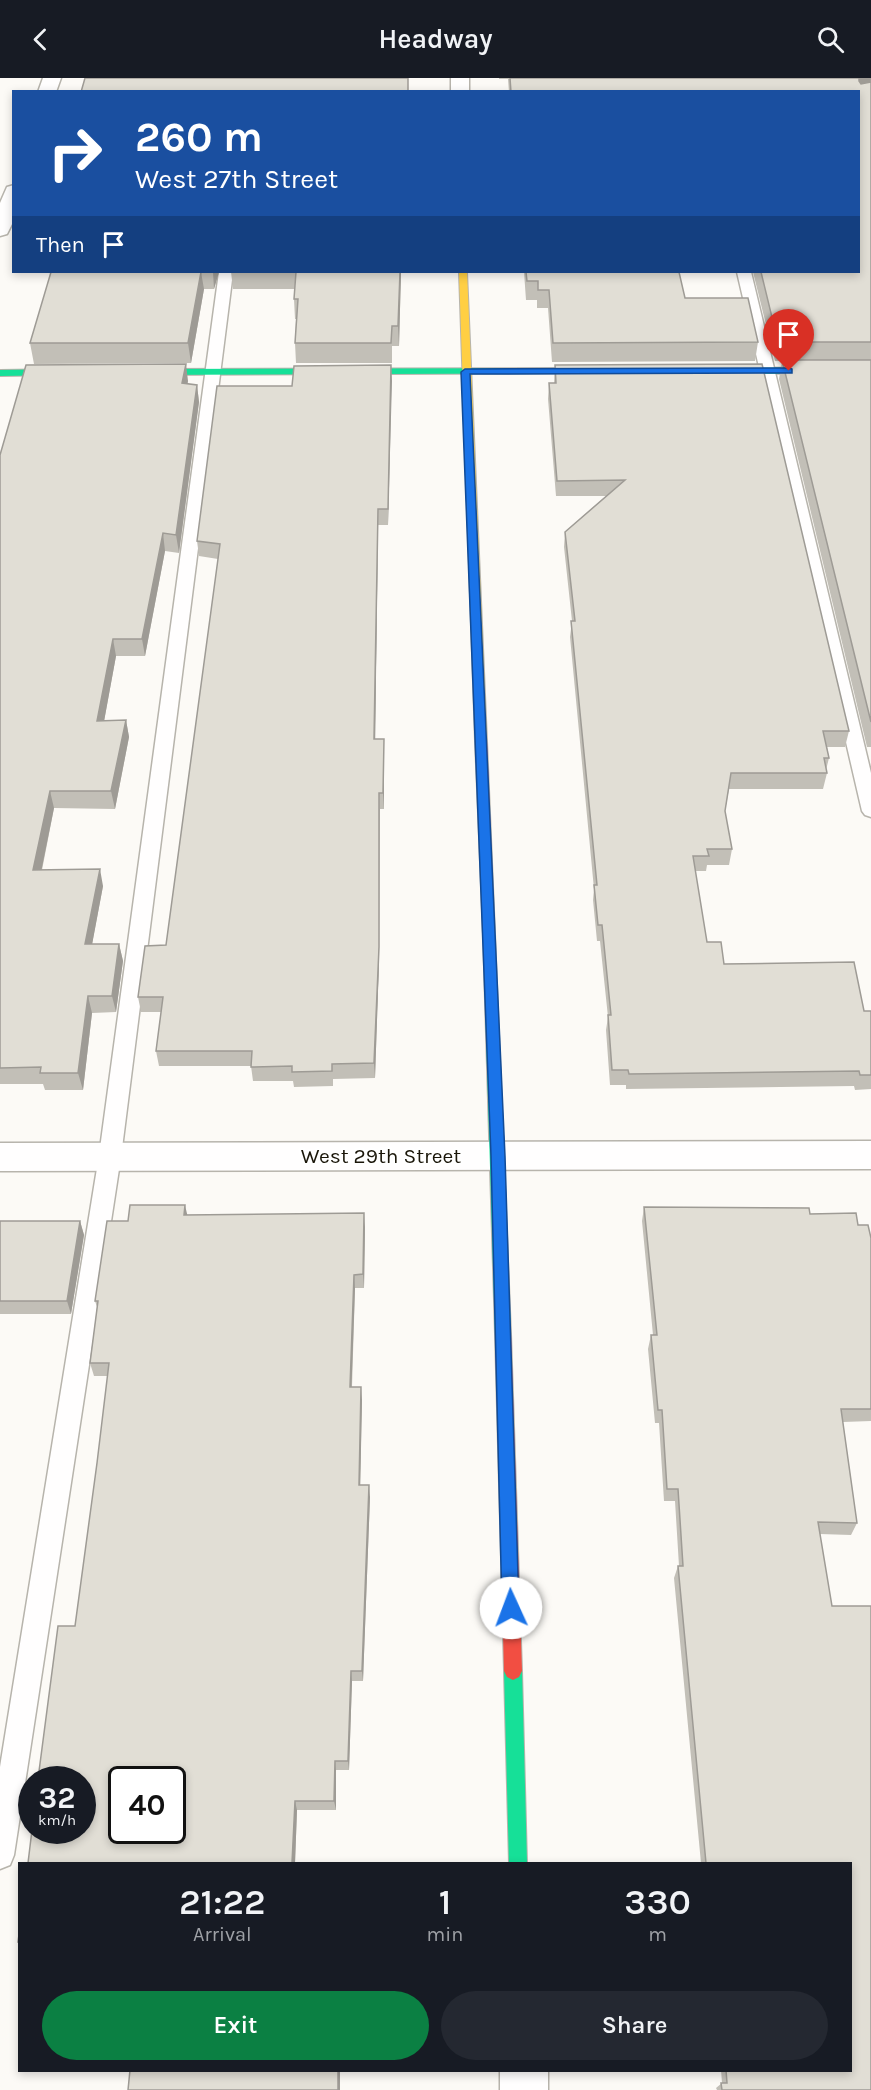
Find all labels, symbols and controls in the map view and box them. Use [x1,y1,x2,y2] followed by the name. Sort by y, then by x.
[24,23,57,56] icon: back
[379,23,492,55] text: Headway
[814,23,847,56] icon: search
[135,112,263,162] text: 260 m
[36,114,114,192] icon: right
[135,163,338,195] text: West 27th Street
[97,228,130,261] icon: arrive
[36,232,85,258] text: Then
[763,309,814,371] pin
[772,318,805,351] icon: arrive
[301,1144,461,1168] street label: West 29th Street
[479,1576,543,1640] position arrow
[108,1766,186,1844] speed limit sign: 40
[39,1780,75,1816] text: 32
[38,1811,76,1829] text: km/h
[179,1881,266,1923] text: 21:22
[439,1881,451,1923] text: 1
[624,1881,691,1923] text: 330
[193,1923,252,1946] text: Arrival
[427,1923,463,1946] text: min
[648,1923,667,1946] text: m
[42,1991,429,2060] button: Exit
[441,1991,828,2060] button: Share

